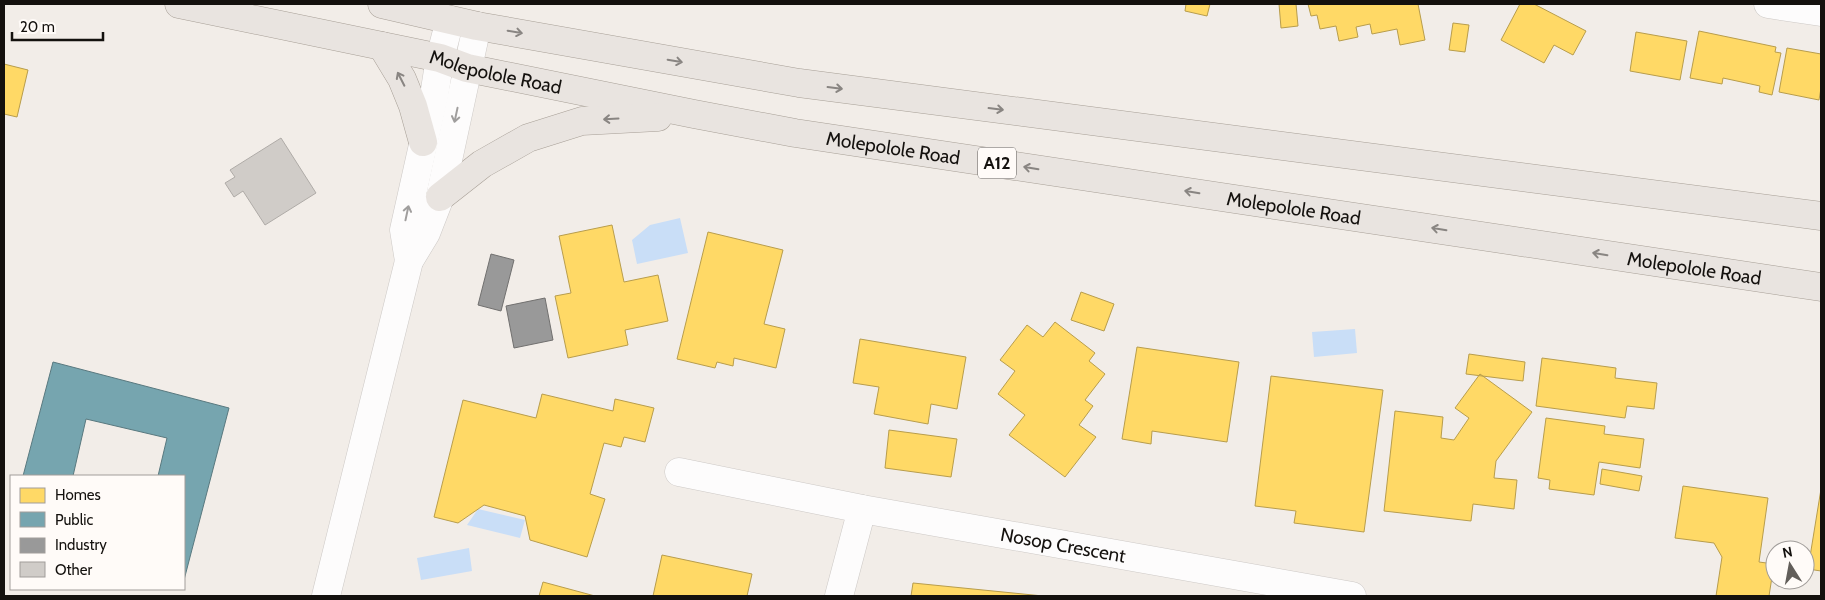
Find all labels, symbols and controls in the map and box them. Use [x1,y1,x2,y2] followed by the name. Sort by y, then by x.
[12,10,104,42] scale bar
[20,18,55,36] text: 20 m
[507,28,523,38] one-way arrow
[428,45,564,98] street label: Molepolole Road
[667,56,683,66] one-way arrow
[396,72,406,87] one-way arrow
[827,83,843,93] one-way arrow
[988,104,1004,114] one-way arrow
[451,107,461,123] one-way arrow
[603,115,619,124] one-way arrow
[825,126,962,169] street label: Molepolole Road
[978,148,1016,178] road number: A12
[1024,163,1040,173] one-way arrow
[1225,186,1362,229] street label: Molepolole Road
[1184,187,1200,197] one-way arrow
[403,206,413,222] one-way arrow
[1432,224,1448,234] one-way arrow
[1626,247,1763,289] street label: Molepolole Road
[1592,248,1608,258] one-way arrow
[10,475,185,590] legend
[55,486,101,504] text: Homes
[55,511,93,529] text: Public
[999,522,1128,567] street label: Nosop Crescent
[55,536,107,554] text: Industry
[1765,540,1815,590] north arrow
[1781,542,1794,562] text: N
[55,561,92,579] text: Other

